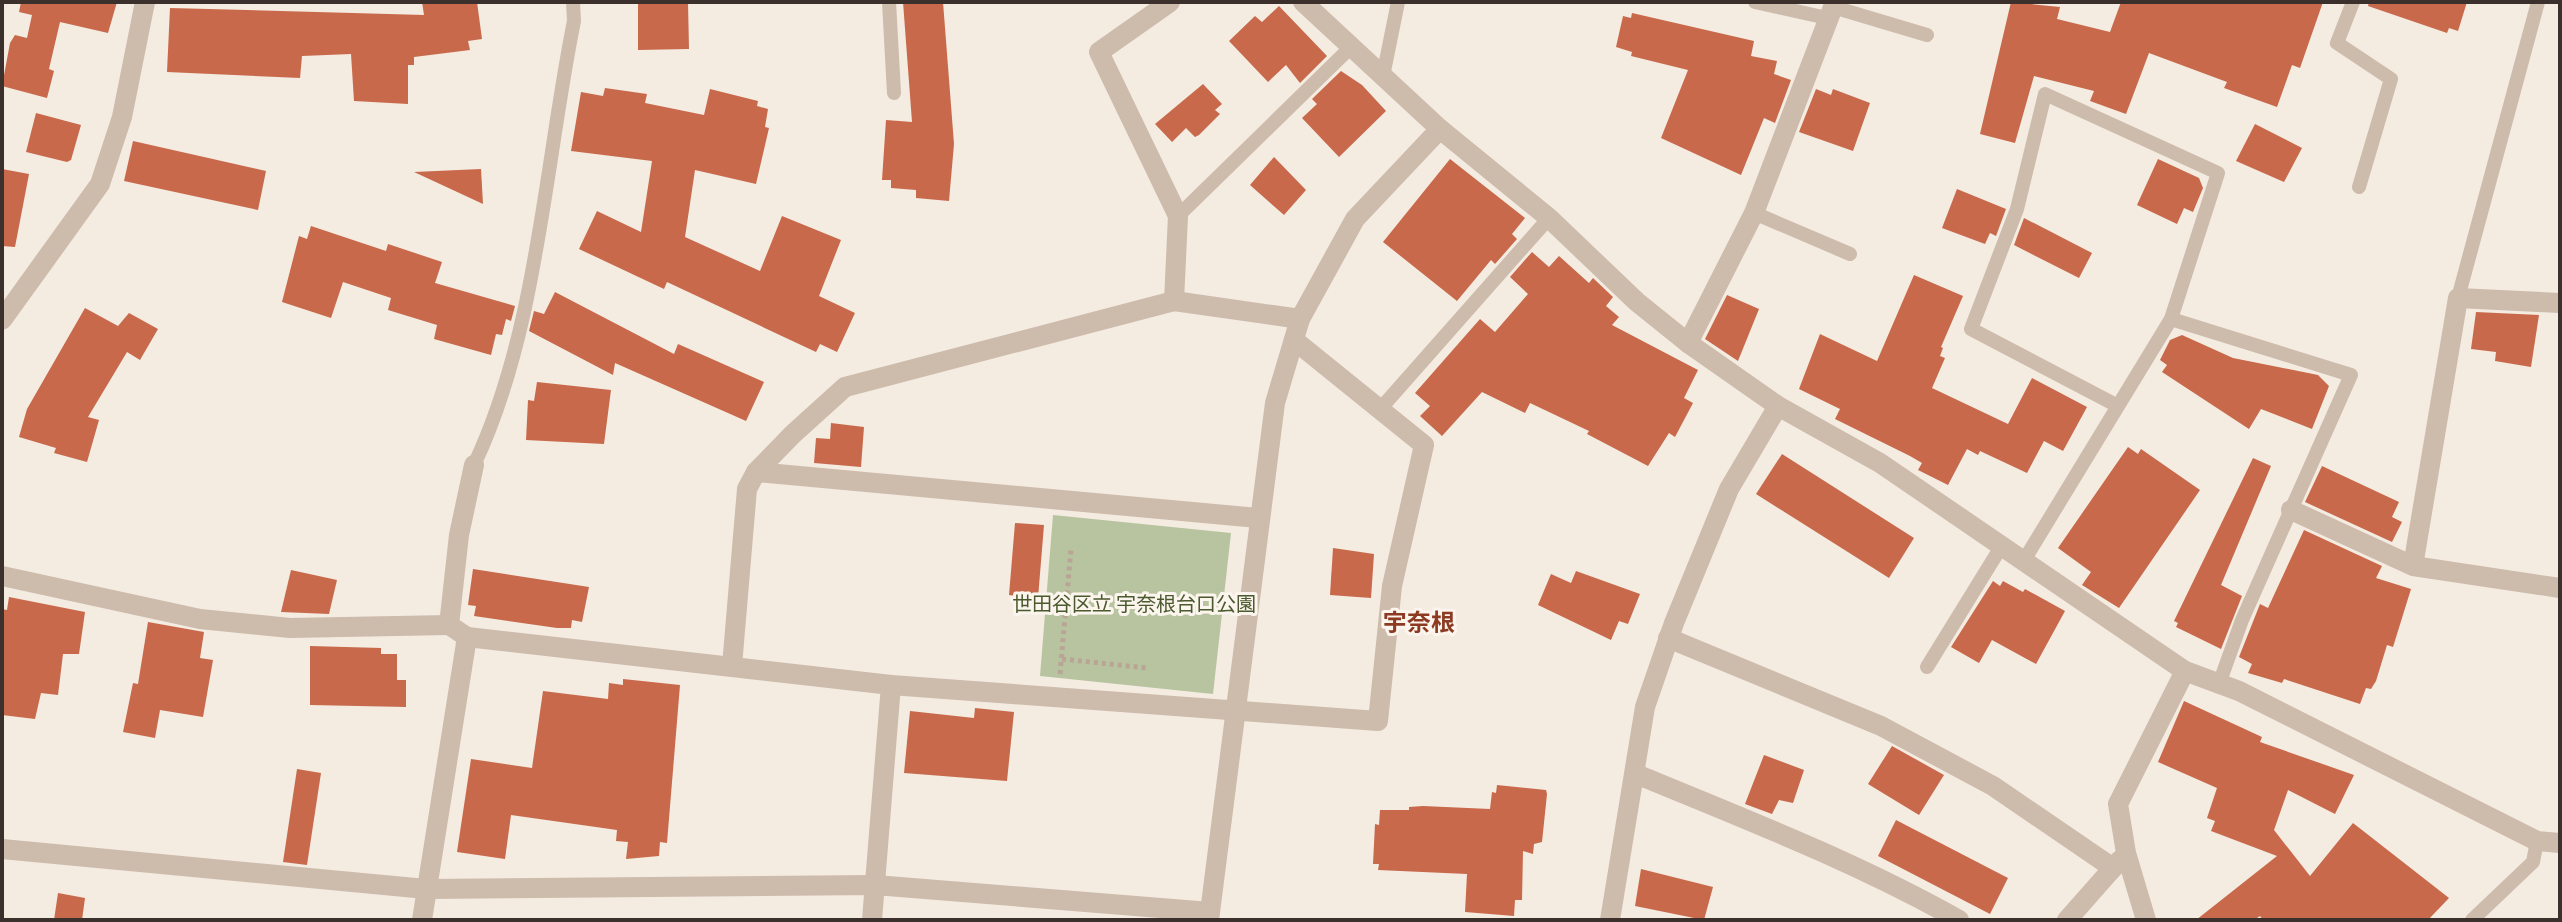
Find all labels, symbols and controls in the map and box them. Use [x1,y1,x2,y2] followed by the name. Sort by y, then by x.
[1012,591,1256,617] park label: 世田谷区立 宇奈根台口公園
[1383,607,1455,638] district label: 宇奈根

